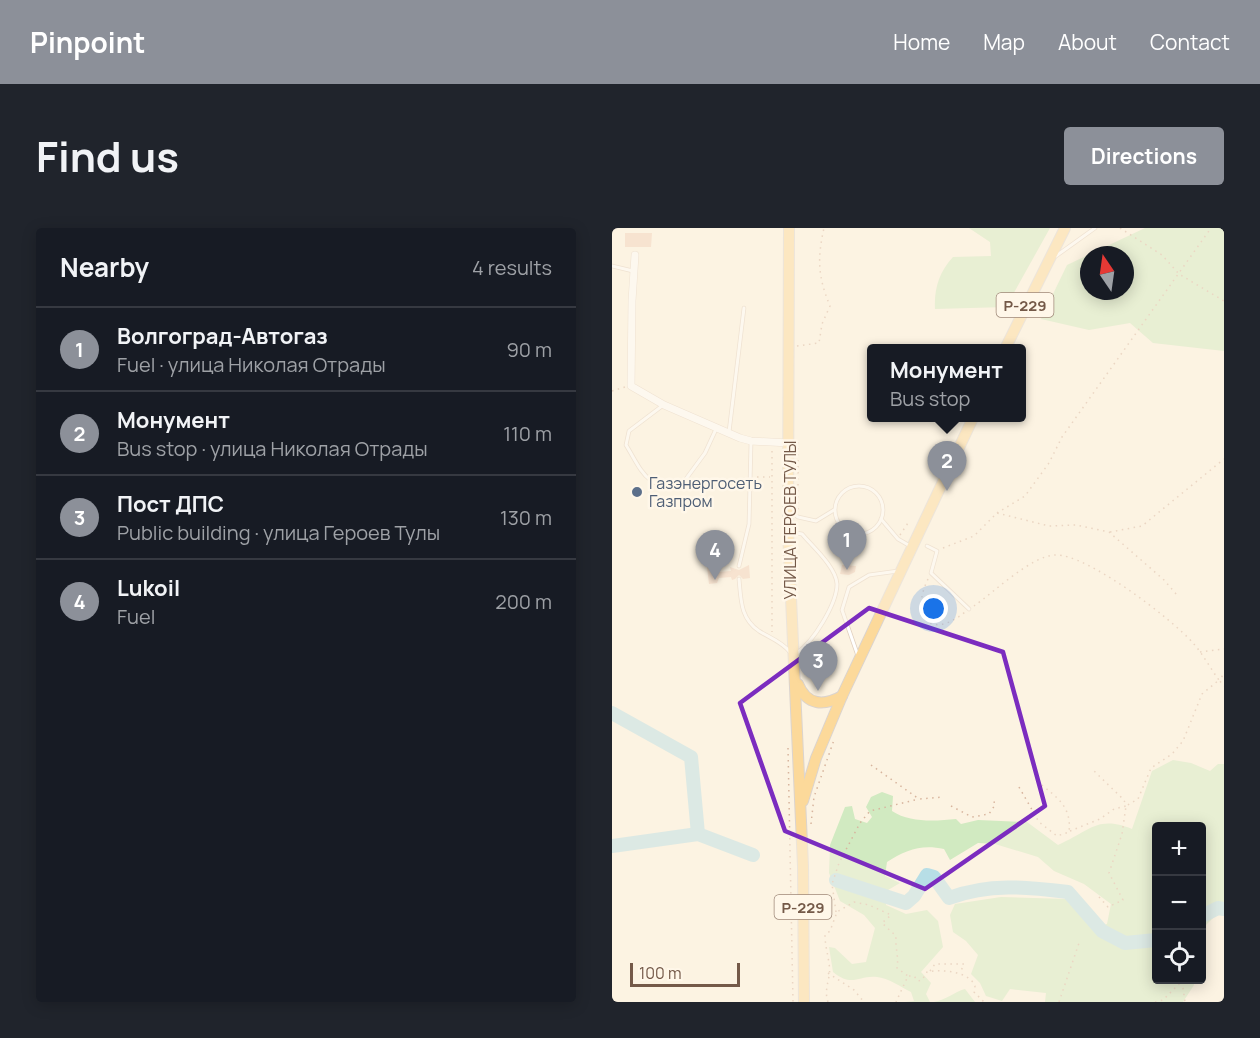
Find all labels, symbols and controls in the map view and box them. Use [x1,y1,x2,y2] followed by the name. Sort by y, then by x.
[30,23,145,61] text: Pinpoint
[893,28,950,56] text: Home
[983,28,1025,56] text: Map
[1058,28,1117,56] text: About
[1150,28,1230,56] text: Contact
[36,127,179,185] text: Find us
[1064,127,1224,185] button: Directions
[1080,246,1134,300] north arrow
[60,249,149,285] text: Nearby
[472,254,552,281] text: 4 results
[996,293,1054,317] road number: Р-229
[117,321,328,351] text: Волгоград-Автогаз
[75,336,84,363] text: 1
[506,336,552,363] text: 90 m
[867,344,1026,422] popup
[117,351,386,378] text: Fuel · улица Николая Отрады
[890,355,1003,385] text: Монумент
[890,385,970,412] text: Bus stop
[117,405,230,435] text: Монумент
[74,420,85,447] text: 2
[503,420,552,447] text: 110 m
[117,435,428,462] text: Bus stop · улица Николая Отрады
[779,441,801,599] street label: УЛИЦА ГЕРОЕВ ТУЛЫ
[928,442,966,491] pin: 2
[649,472,762,512] place label: Газэнергосеть Газпром
[630,485,644,499] marker: Газэнергосеть Газпром
[117,489,224,519] text: Пост ДПС
[74,504,85,531] text: 3
[500,504,552,531] text: 130 m
[117,519,440,546] text: Public building · улица Героев Тулы
[828,520,866,570] pin: 1
[696,530,734,580] pin: 4
[117,573,180,603] text: Lukoil
[73,588,86,615] text: 4
[495,588,552,615] text: 200 m
[919,594,948,623] your location
[117,603,155,630] text: Fuel
[798,642,838,691] pin: 3
[1152,822,1206,984] map controls
[1152,822,1206,876] button: +
[1152,876,1206,930] button: −
[774,895,831,919] road number: Р-229
[1152,930,1206,984] button: locate
[630,960,740,988] scale bar
[639,962,682,984] text: 100 m

